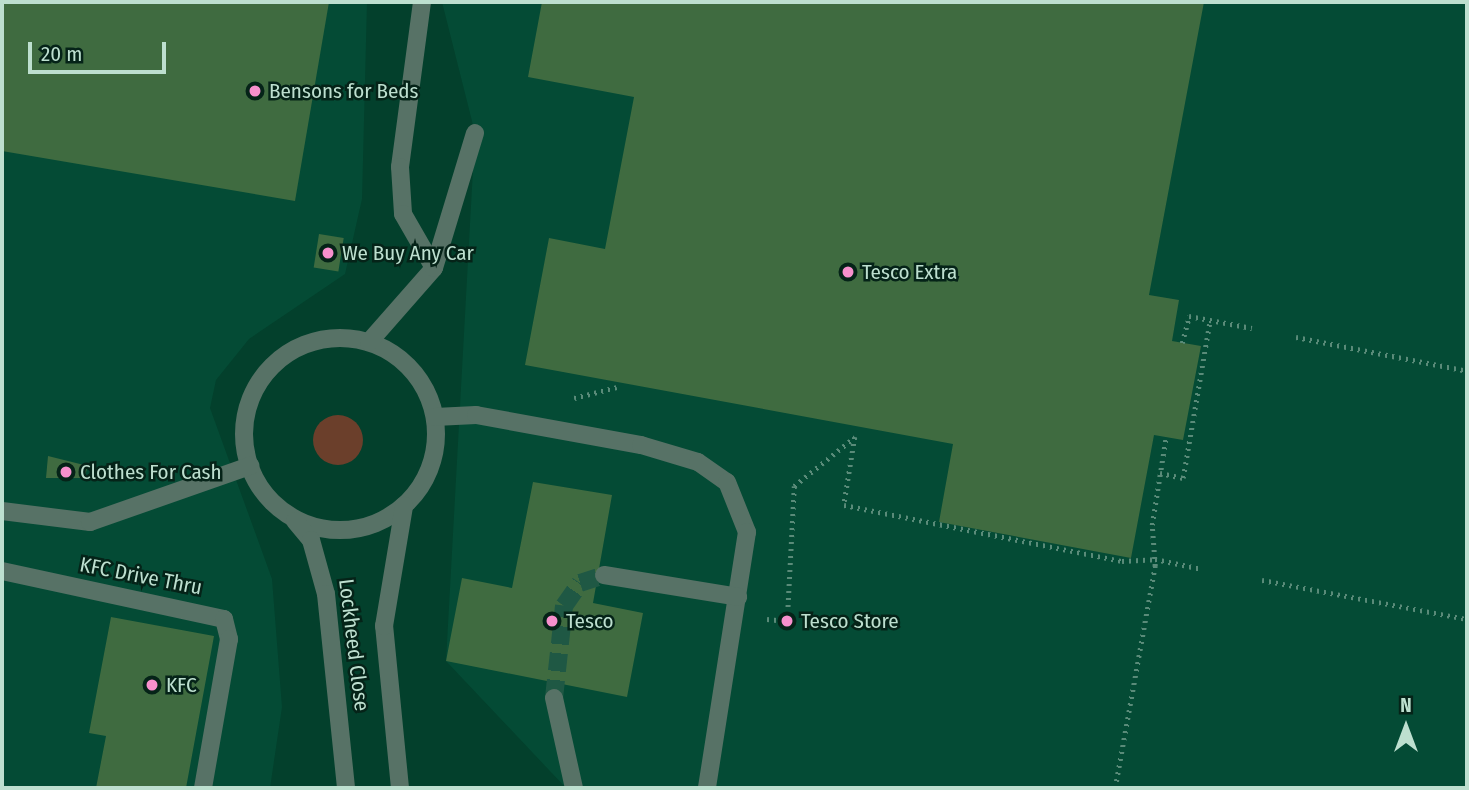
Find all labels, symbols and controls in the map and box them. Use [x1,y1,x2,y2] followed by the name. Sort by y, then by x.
[32,28,170,72] scale bar
[41,41,82,67] text: 20 m
[269,78,419,104] place label: Bensons for Beds
[247,83,263,99] marker: Bensons for Beds
[342,240,474,266] place label: We Buy Any Car
[320,245,336,261] marker: We Buy Any Car
[862,259,957,285] place label: Tesco Extra
[840,264,856,280] marker: Tesco Extra
[80,459,222,485] place label: Clothes For Cash
[58,464,74,480] marker: Clothes For Cash
[78,552,204,600] street label: KFC Drive Thru
[333,577,375,713] street label: Lockheed Close
[566,608,614,634] place label: Tesco
[801,608,899,634] place label: Tesco Store
[544,613,560,629] marker: Tesco
[779,613,795,629] marker: Tesco Store
[166,672,197,698] place label: KFC
[144,677,160,693] marker: KFC
[1371,692,1441,762] north arrow
[1400,694,1412,717] text: N

